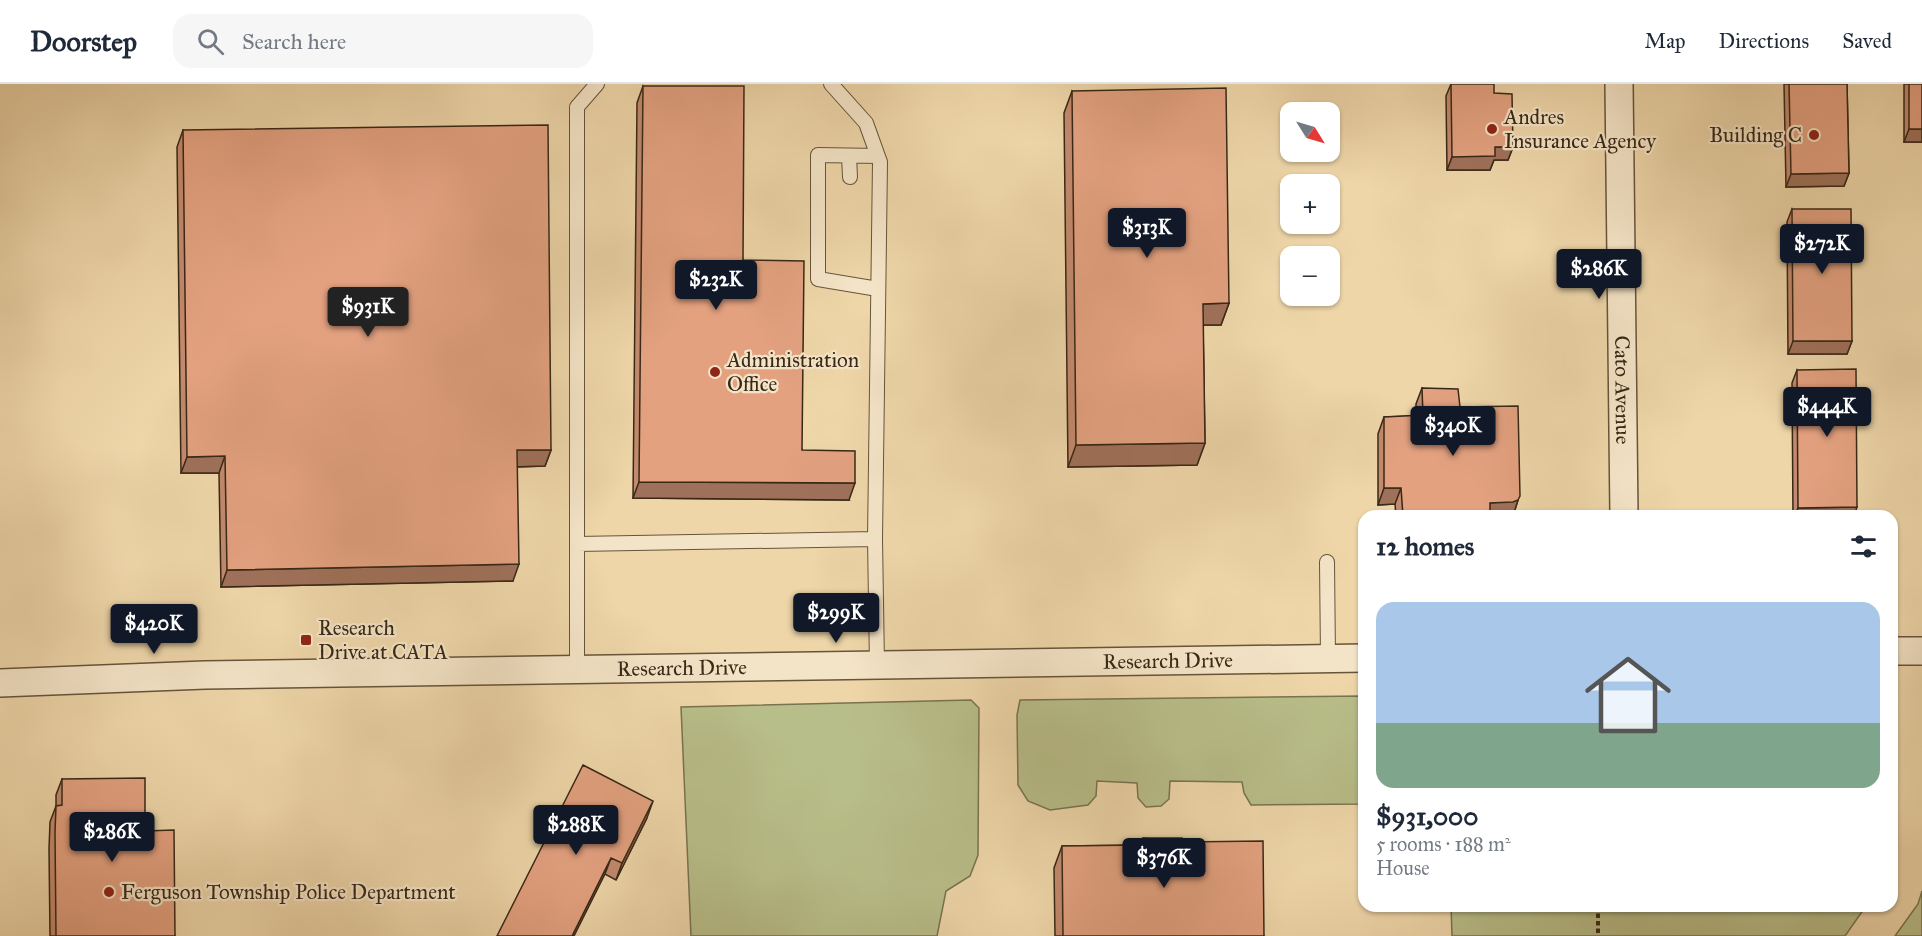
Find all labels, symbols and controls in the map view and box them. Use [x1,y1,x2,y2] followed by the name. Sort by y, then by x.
[173,14,593,68] search box
[30,24,137,59] text: Doorstep
[194,25,227,58] icon: search
[242,28,346,55] text: Search here
[1645,28,1686,54] text: Map
[1719,28,1809,54] text: Directions
[1842,28,1892,54] text: Saved
[1280,102,1340,162] north arrow
[1280,102,1340,306] map controls
[1503,104,1657,154] place label: Andres Insurance Agency
[1485,122,1499,136] marker: Andres Insurance Agency
[1709,122,1802,148] place label: Building C
[1807,128,1821,142] marker: Building C
[1280,174,1340,234] button: +
[1105,208,1189,259] pin: $313K
[1122,215,1172,239] text: $313K
[1780,224,1864,275] pin: $272K
[1794,231,1850,255] text: $272K
[1280,246,1340,306] button: −
[1557,249,1641,300] pin: $286K
[1571,256,1627,280] text: $286K
[674,260,758,311] pin: $232K
[689,267,743,291] text: $232K
[326,287,410,338] pin: $931K
[342,294,394,318] text: $931K
[1609,335,1636,445] street label: Cato Avenue
[726,347,859,397] place label: Administration Office
[708,365,722,379] marker: Administration Office
[1785,387,1869,438] pin: $444K
[1797,394,1857,418] text: $444K
[1411,406,1495,457] pin: $340K
[1425,413,1481,437] text: $340K
[1376,530,1474,562] text: 12 homes
[1847,530,1880,563] icon: filters
[794,593,878,644] pin: $299K
[807,600,865,624] text: $299K
[112,604,196,655] pin: $420K
[125,611,183,635] text: $420K
[318,615,448,665] place label: Research Drive at CATA
[299,633,313,647] marker: Research Drive at CATA
[1574,641,1682,749] icon: home
[1102,647,1233,675] street label: Research Drive
[617,654,747,682] street label: Research Drive
[1376,800,1478,832] text: $931,000
[534,805,618,856] pin: $288K
[70,812,154,863] pin: $286K
[547,812,605,836] text: $288K
[84,819,140,843] text: $286K
[1376,832,1511,856] text: 5 rooms · 188 m²
[1122,838,1206,889] pin: $376K
[1136,845,1192,869] text: $376K
[1376,856,1430,880] text: House
[121,879,456,905] place label: Ferguson Township Police Department
[102,885,116,899] marker: Ferguson Township Police Department

